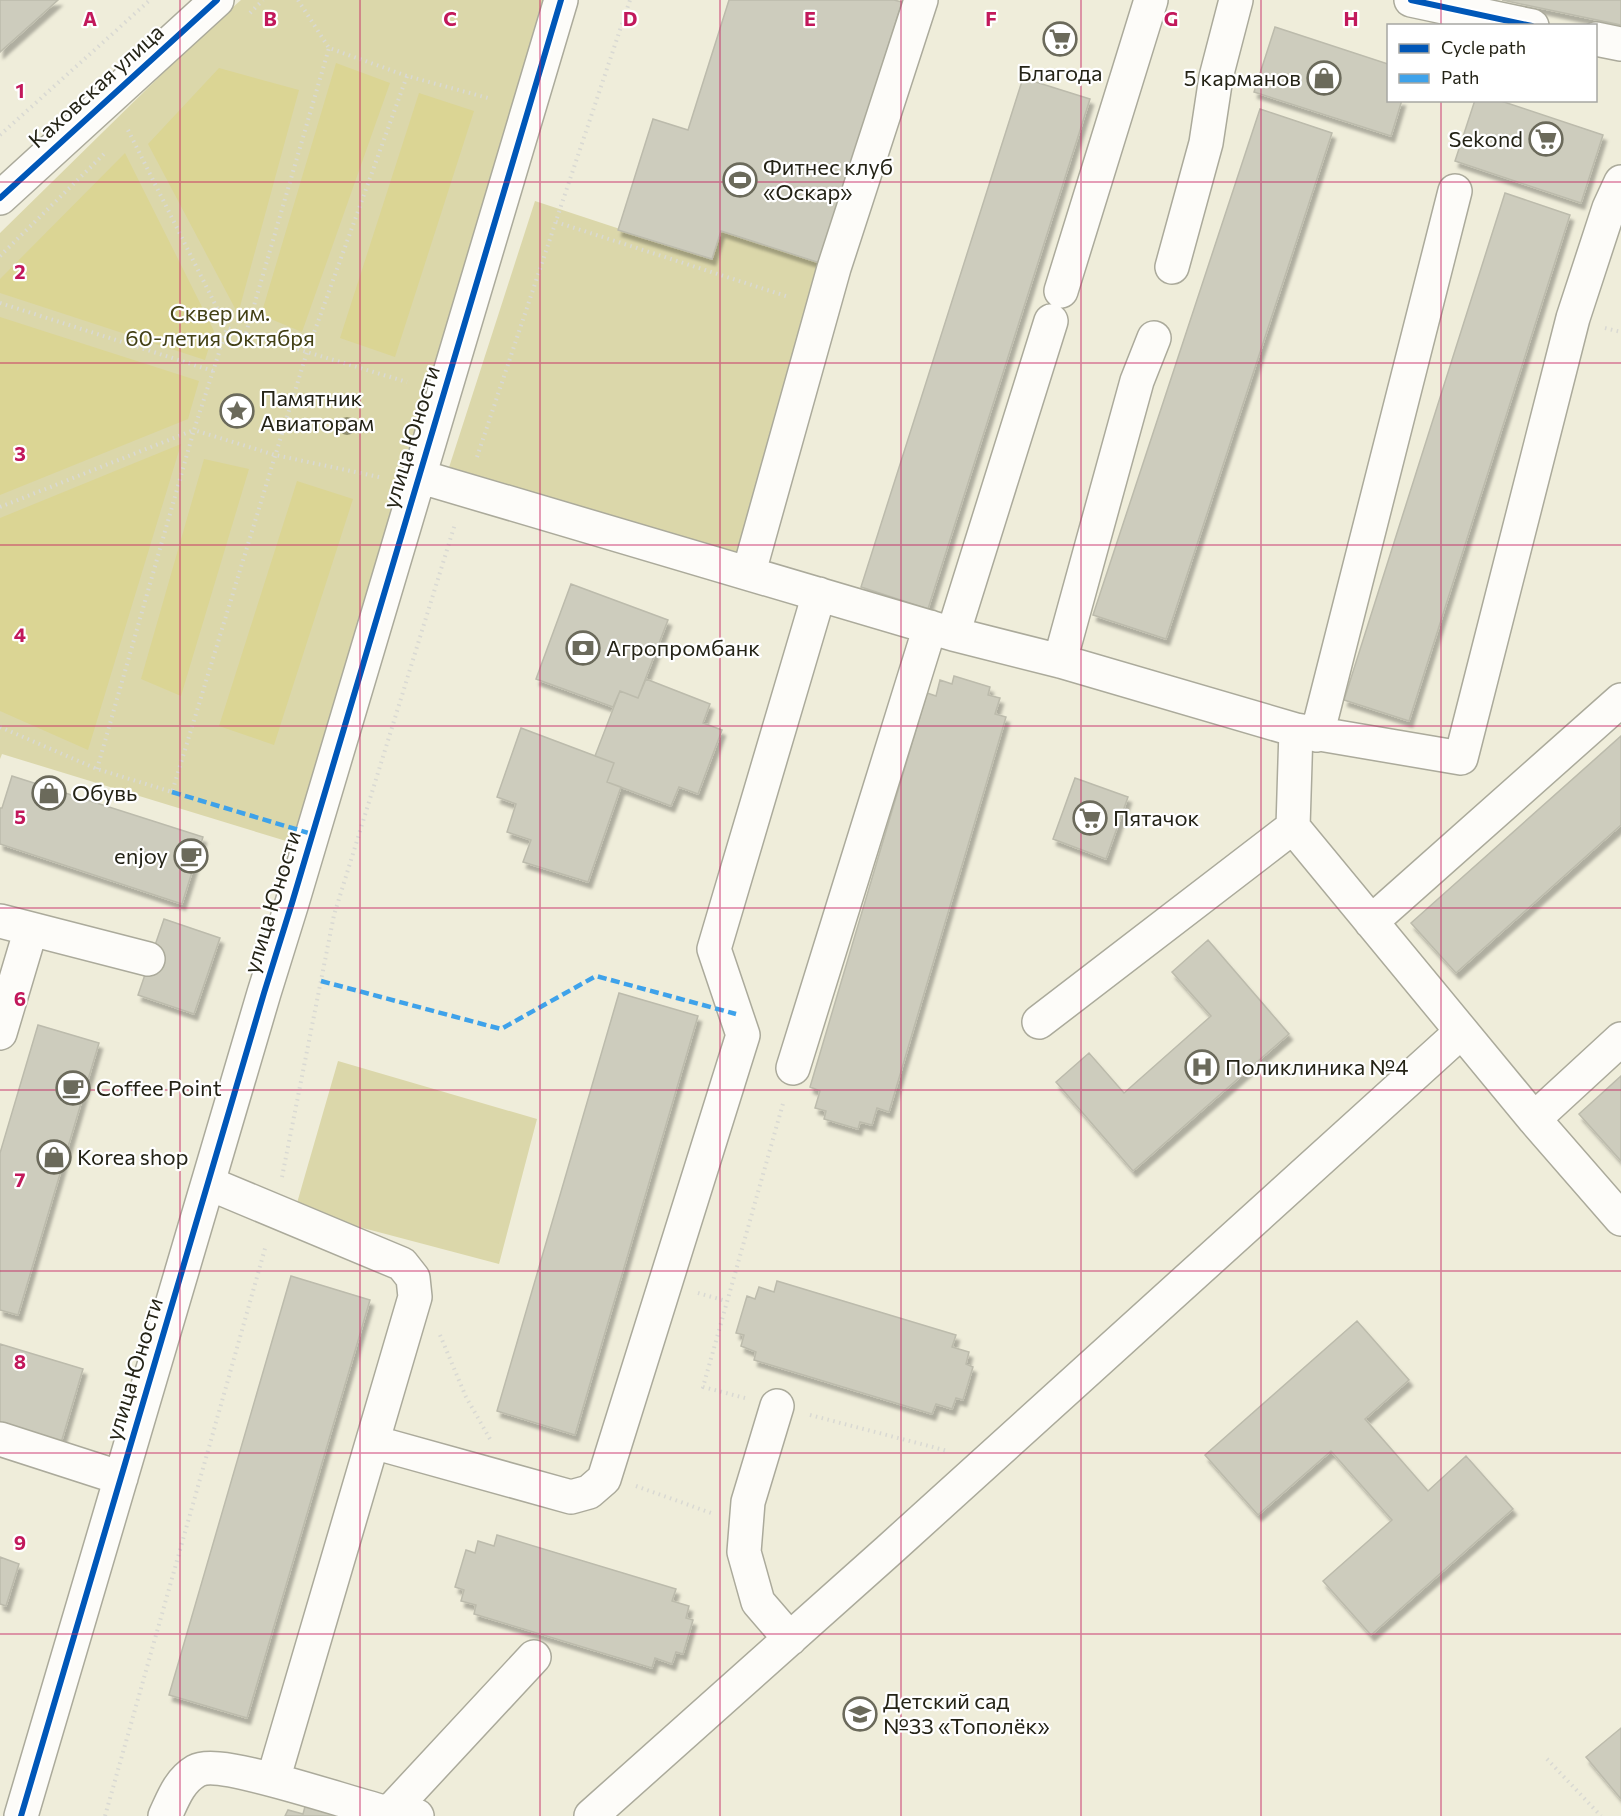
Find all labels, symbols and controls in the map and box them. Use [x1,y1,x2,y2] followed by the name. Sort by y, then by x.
[83,6,97,30] text: A
[263,6,277,30] text: B
[443,6,457,30] text: C
[623,6,637,30] text: D
[804,6,816,30] text: E
[985,6,997,30] text: F
[1164,6,1178,30] text: G
[1344,6,1359,30] text: H
[23,18,169,153] street label: Каховская улица
[1042,21,1078,57] supermarket icon: Благода
[1387,24,1597,102] legend
[1441,36,1526,58] text: Cycle path
[1018,59,1102,86] place label: Благода
[1306,60,1342,96] shop icon: 5 карманов
[1184,64,1301,91] place label: 5 карманов
[1441,66,1479,88] text: Path
[15,78,25,102] text: 1
[1528,121,1564,157] supermarket icon: Sekond
[1449,125,1523,152] place label: Sekond
[763,153,893,205] place label: Фитнес клуб «Оскар»
[722,162,758,198] sports icon: Фитнес клуб «Оскар»
[14,259,26,283] text: 2
[125,299,315,351] park label: Сквер им. 60-летия Октября
[376,362,445,511] street label: улица Юности
[260,384,374,436] place label: Памятник Авиаторам
[219,393,255,429] place icon: Памятник Авиаторам
[14,441,26,465] text: 3
[14,622,26,646] text: 4
[565,630,601,666] bank icon: Агропромбанк
[606,634,760,661] place label: Агропромбанк
[31,775,67,811] shop icon: Обувь
[72,779,137,806] place label: Обувь
[1072,800,1108,836] supermarket icon: Пятачок
[14,804,26,828] text: 5
[1113,804,1200,831] place label: Пятачок
[237,827,306,976] street label: улица Юности
[173,838,209,874] cafe icon: enjoy
[114,842,168,869] place label: enjoy
[14,986,26,1010] text: 6
[1184,1049,1220,1085] hospital icon: Поликлиника №4
[1225,1053,1408,1080] place label: Поликлиника №4
[55,1070,91,1106] cafe icon: Coffee Point
[96,1074,222,1101] place label: Coffee Point
[36,1139,72,1175] shop icon: Korea shop
[77,1143,189,1170] place label: Korea shop
[15,1167,26,1191] text: 7
[99,1294,168,1443] street label: улица Юности
[14,1349,26,1373] text: 8
[14,1530,26,1554] text: 9
[883,1687,1050,1739] place label: Детский сад №33 «Тополёк»
[842,1696,878,1732] school or university icon: Детский сад №33 «Тополёк»

